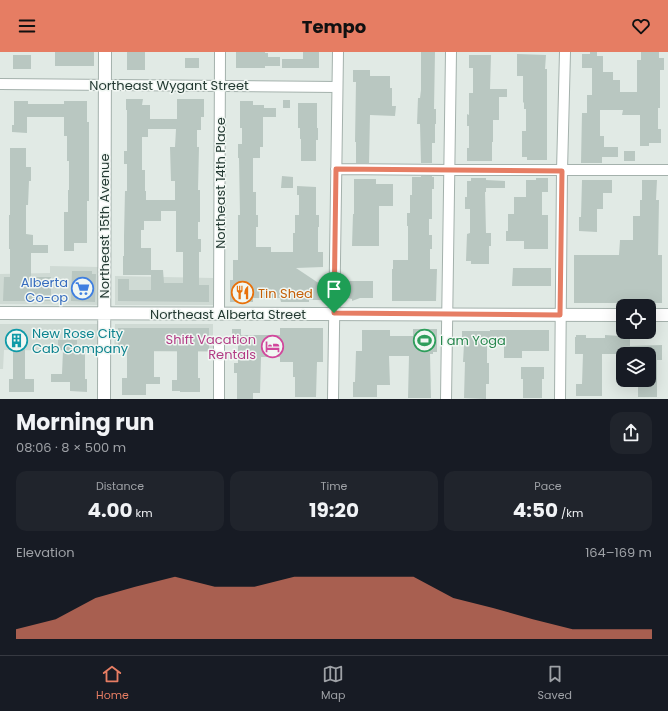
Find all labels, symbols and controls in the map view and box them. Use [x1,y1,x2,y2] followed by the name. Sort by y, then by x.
[302,14,366,39] text: Tempo
[16,15,38,37] icon: menu
[630,15,652,37] icon: heart
[89,76,249,95] street label: Northeast Wygant Street
[211,117,230,249] street label: Northeast 14th Place
[95,154,114,298] street label: Northeast 15th Avenue
[317,272,351,313] pin
[21,273,68,307] place label: Alberta Co-op
[70,276,96,302] supermarket icon: Alberta Co-op
[323,278,345,300] icon: arrive
[229,280,255,306] restaurant icon: Tin Shed
[258,284,313,303] place label: Tin Shed
[616,299,656,387] map controls
[616,299,656,339] button: locate
[150,305,306,324] street label: Northeast Alberta Street
[32,324,129,358] place label: New Rose City Cab Company
[4,327,30,353] building icon: New Rose City Cab Company
[412,327,438,353] sports icon: I am Yoga
[166,330,256,364] place label: Shift Vacation Rentals
[440,331,506,350] place label: I am Yoga
[259,333,285,359] hotel icon: Shift Vacation Rentals
[616,347,656,387] button: layers
[16,407,154,438] text: Morning run
[610,412,652,454] button: share
[16,438,126,457] text: 08:06 · 8 × 500 m
[96,478,144,494] text: Distance
[321,478,347,494] text: Time
[534,478,562,494] text: Pace
[87,496,133,524] text: 4.00
[309,496,359,524] text: 19:20
[513,496,558,524] text: 4:50
[133,505,153,521] text: km
[558,505,583,521] text: /km
[16,543,75,562] text: Elevation
[585,543,652,562] text: 164–169 m
[96,663,129,704] tab: Home
[321,663,345,704] tab: Map
[538,663,572,704] tab: Saved

